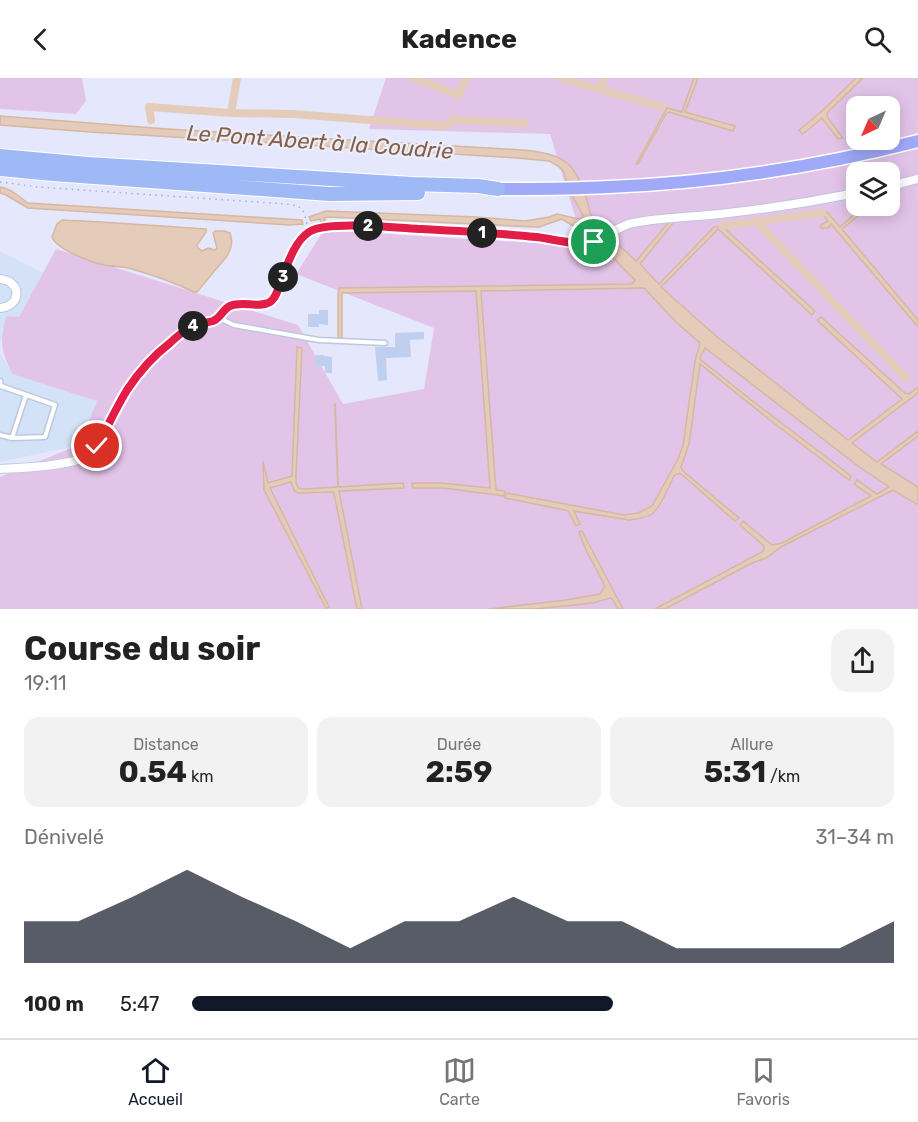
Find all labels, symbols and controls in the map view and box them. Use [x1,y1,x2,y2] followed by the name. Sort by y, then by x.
[24,23,57,56] icon: back
[401,23,517,55] text: Kadence
[861,23,894,56] icon: search
[846,96,900,150] north arrow
[846,96,900,216] map controls
[186,119,454,165] water label: Le Pont Abert à la Coudrie
[846,162,900,216] button: layers
[353,211,383,241] pin: 2
[363,216,373,235] text: 2
[568,216,619,267] pin
[467,218,497,248] pin: 1
[478,223,486,242] text: 1
[577,225,610,258] icon: arrive
[268,262,298,292] pin: 3
[278,267,288,286] text: 3
[178,311,208,341] pin: 4
[188,316,198,335] text: 4
[71,420,122,471] pin
[80,429,113,462] icon: check
[24,629,260,668] text: Course du soir
[831,629,894,692] button: share
[24,671,67,695] text: 19:11
[133,735,199,754] text: Distance
[437,735,481,754] text: Durée
[730,735,774,754] text: Allure
[119,754,187,790] text: 0.54
[426,754,492,790] text: 2:59
[704,754,766,790] text: 5:31
[187,767,213,786] text: km
[766,767,800,786] text: /km
[24,825,104,849] text: Dénivelé
[816,825,894,849] text: 31–34 m
[24,992,84,1016] text: 100 m
[120,992,159,1016] text: 5:47
[128,1054,183,1109] tab: Accueil
[439,1054,480,1109] tab: Carte
[736,1054,790,1109] tab: Favoris

